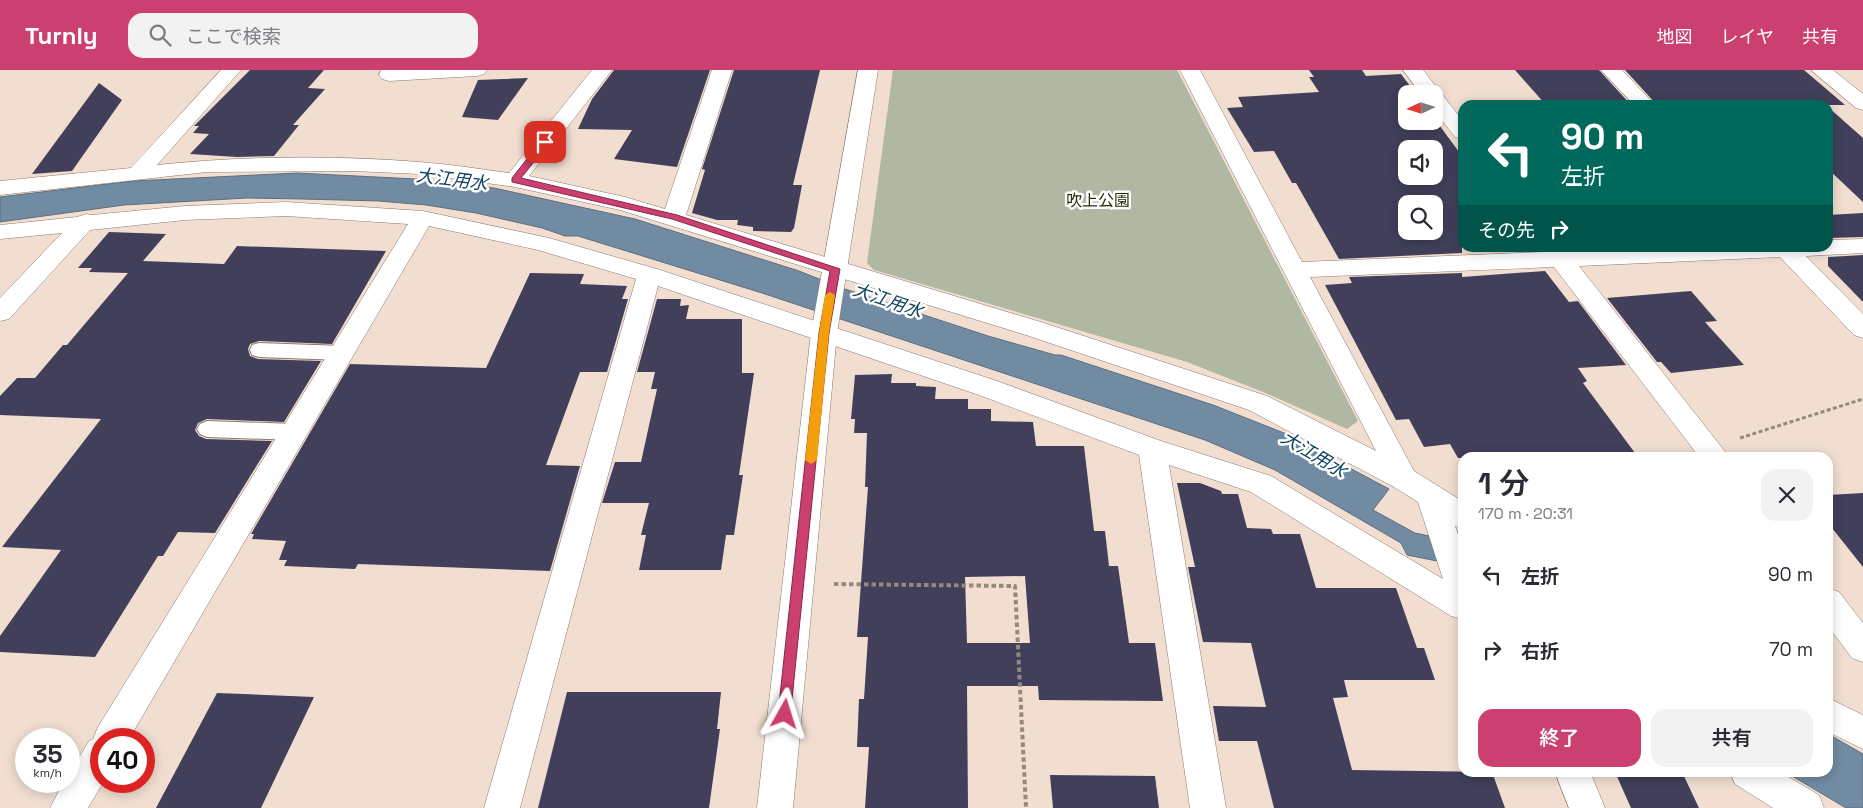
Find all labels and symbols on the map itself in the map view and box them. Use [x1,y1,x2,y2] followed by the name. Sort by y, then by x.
[1398,85,1442,130] north arrow
[524,121,566,163] pin
[415,163,491,195] water label: 大江用水
[1066,190,1130,211] park label: 吹上公園
[850,277,928,323] water label: 大江用水
[1277,426,1352,483] water label: 大江用水
[758,687,810,739] position arrow
[90,728,155,793] speed limit sign: 40

